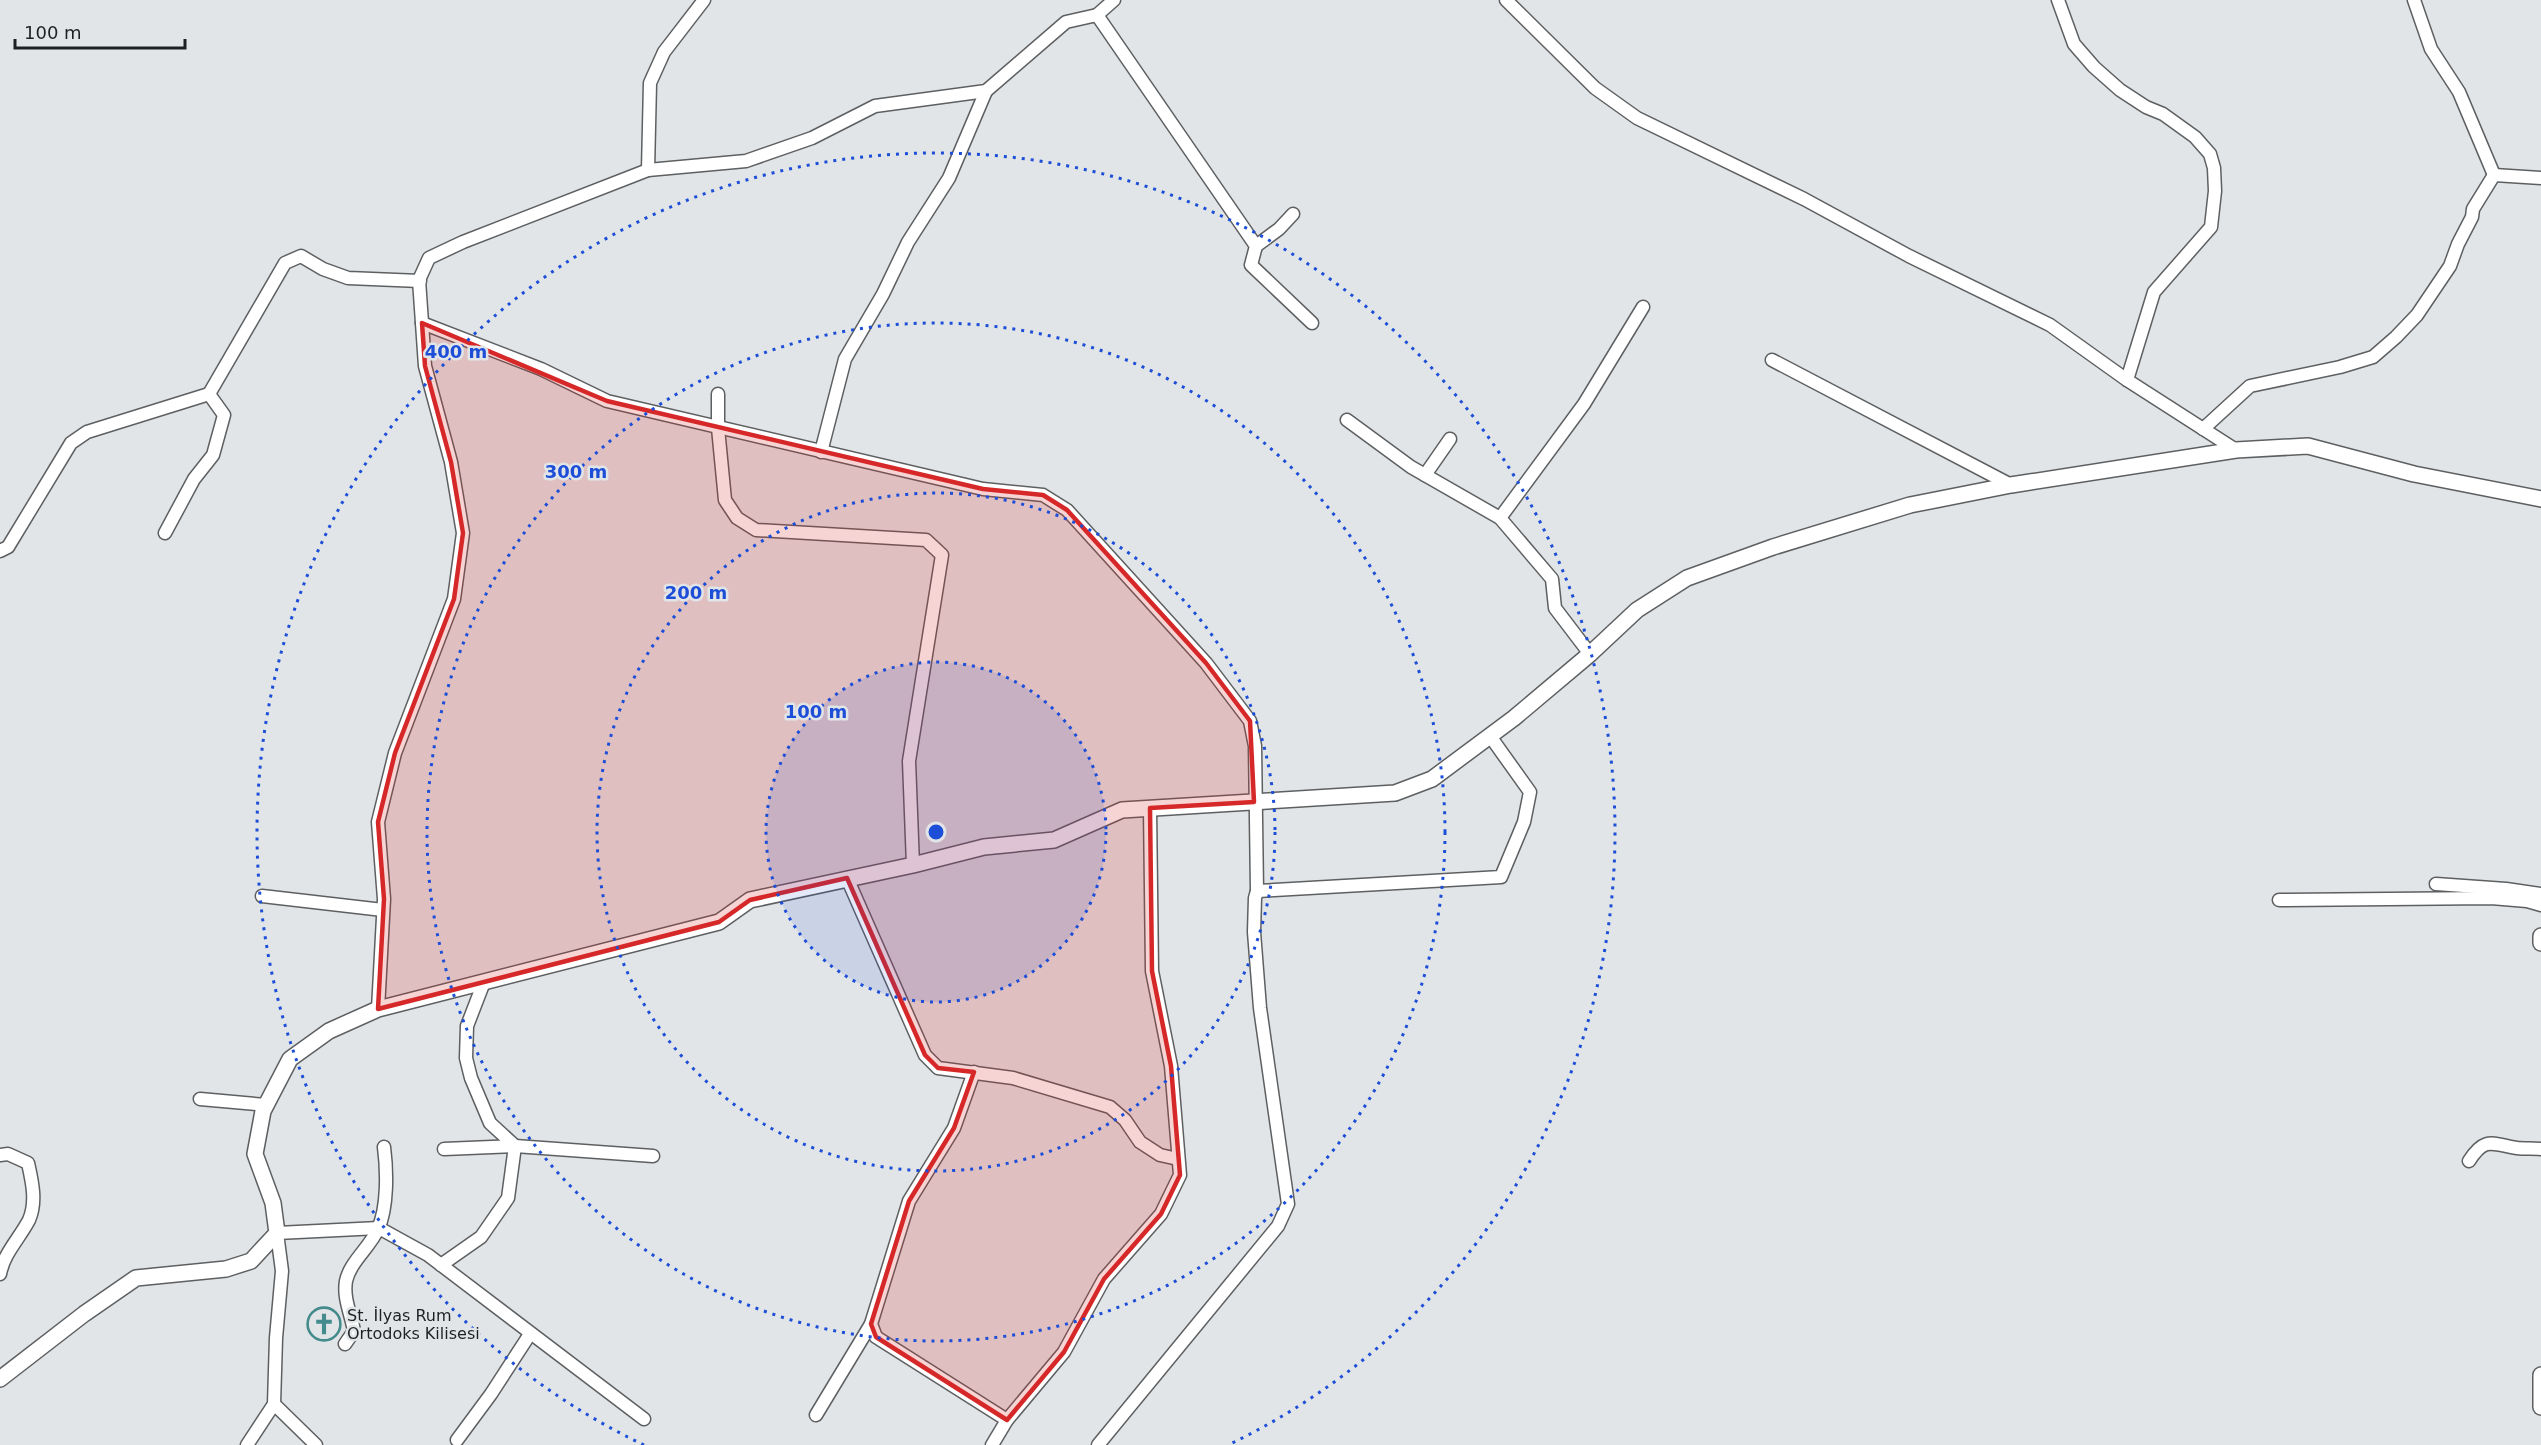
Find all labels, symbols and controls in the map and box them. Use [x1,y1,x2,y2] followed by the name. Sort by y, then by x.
[15,12,184,50] scale bar
[24,22,82,43] text: 100 m
[425,341,487,362] text: 400 m
[545,461,607,482] text: 300 m
[665,582,727,603] text: 200 m
[785,701,847,722] text: 100 m
[926,822,946,842] centre of rings
[306,1306,342,1342] church icon: St. İlyas Rum Ortodoks Kilisesi
[347,1306,480,1343] place label: St. İlyas Rum Ortodoks Kilisesi

